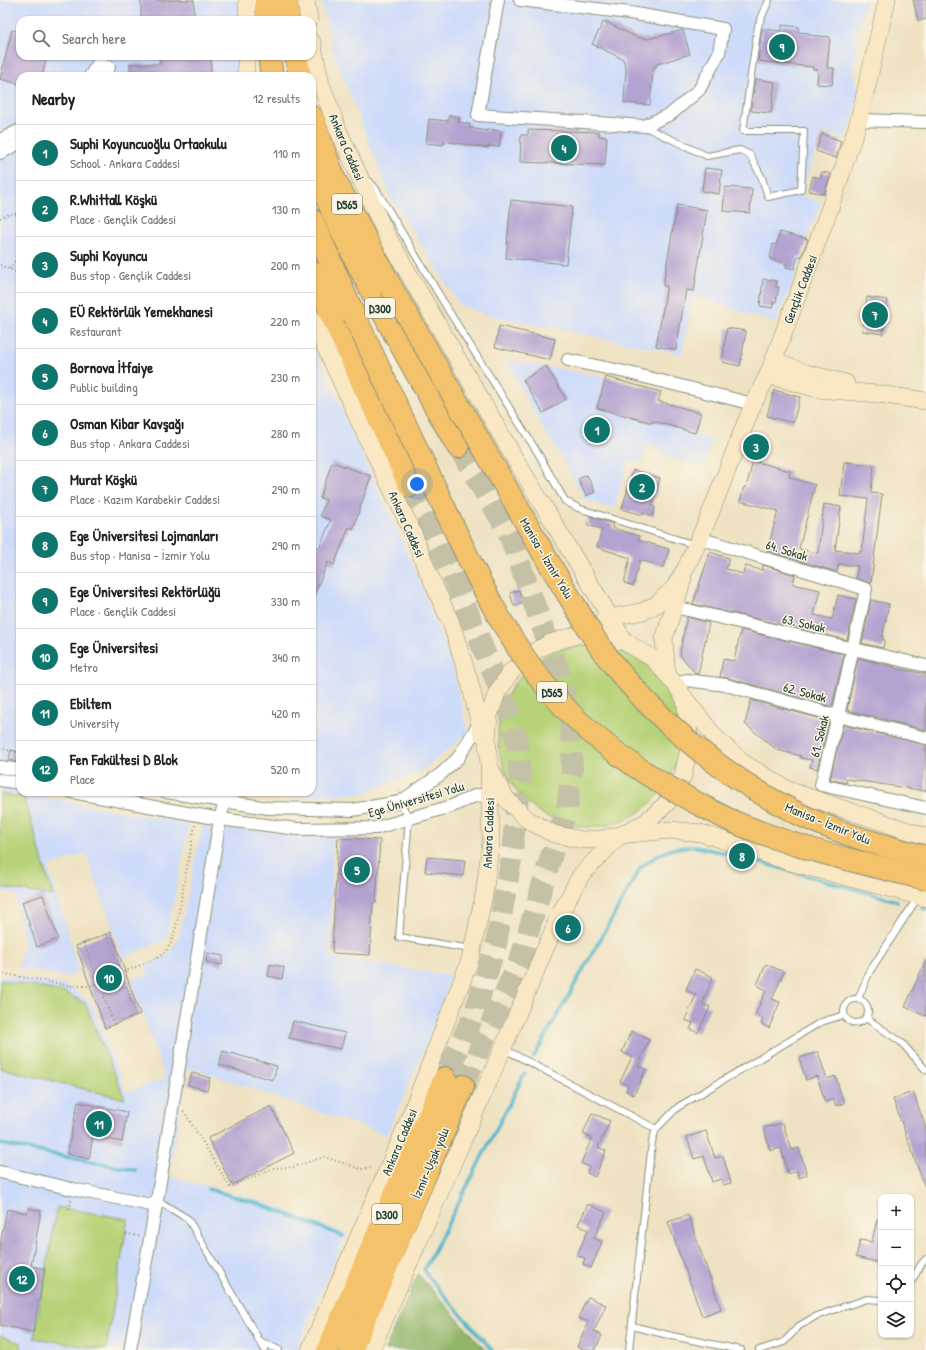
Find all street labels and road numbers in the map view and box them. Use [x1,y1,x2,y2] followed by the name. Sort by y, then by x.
[325,111,369,183] street label: Ankara Caddesi
[332,194,362,214] road number: D565
[779,252,821,326] street label: Gençlik Caddesi
[365,298,395,318] road number: D300
[384,488,430,560] street label: Ankara Caddesi
[516,514,578,602] street label: Manisa - İzmir Yolu
[764,535,811,565] street label: 64. Sokak
[781,609,828,637] street label: 63. Sokak
[781,678,829,707] street label: 62. Sokak
[537,682,567,702] road number: D565
[805,712,833,759] street label: 61. Sokak
[366,777,466,821] street label: Ege Üniversitesi Yolu
[478,797,498,869] street label: Ankara Caddesi
[782,798,874,848] street label: Manisa - İzmir Yolu
[377,1106,421,1178] street label: Ankara Caddesi
[407,1125,453,1201] street label: İzmir-Uşak yolu
[372,1204,402,1224] road number: D300

